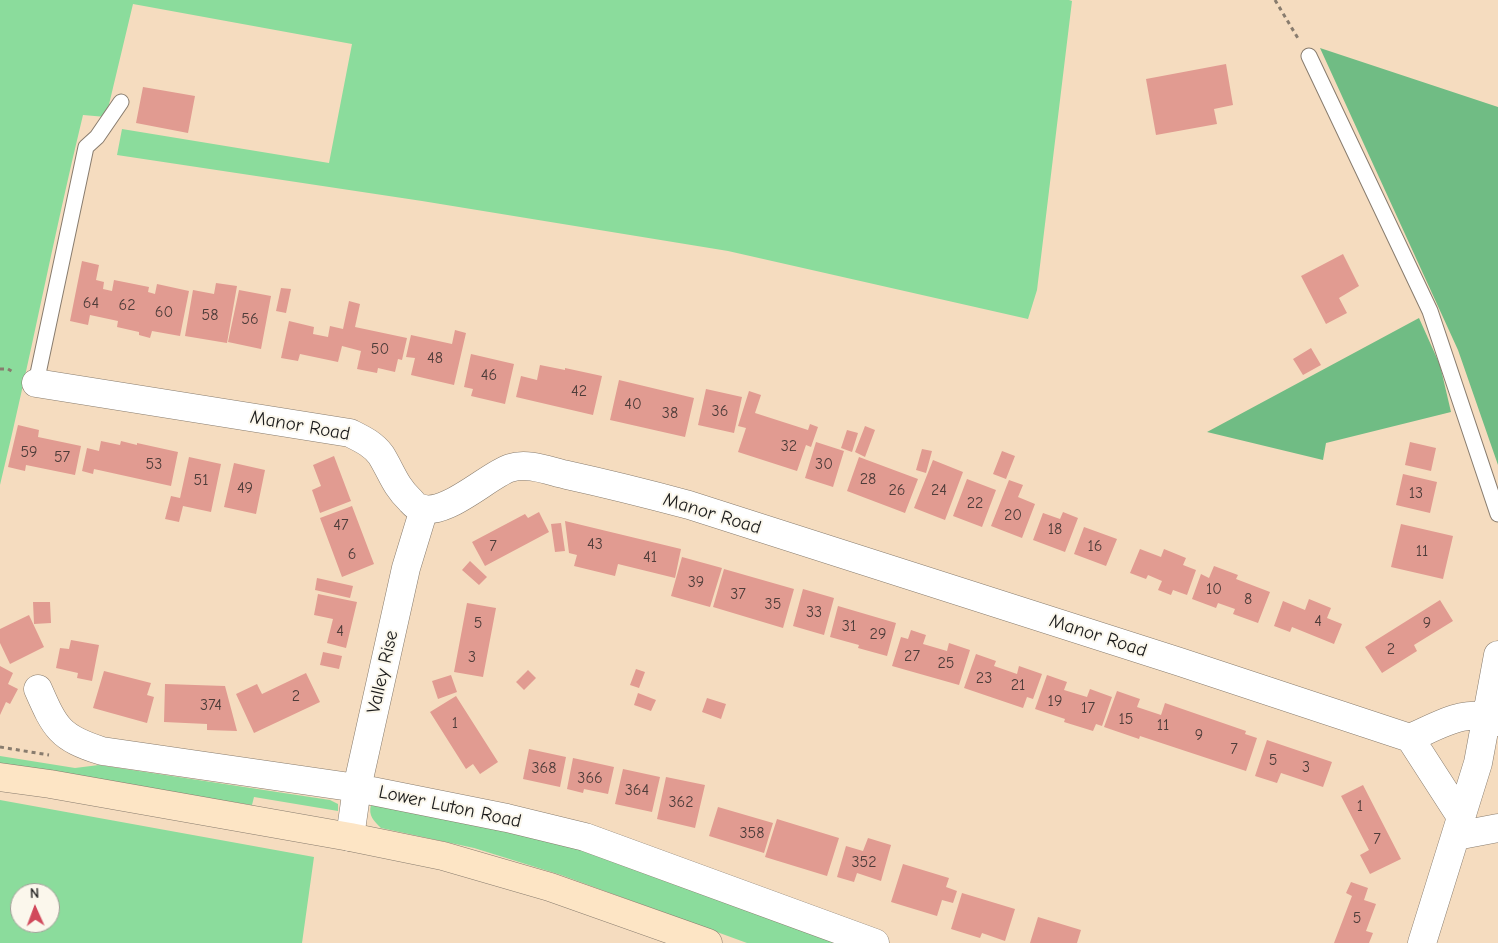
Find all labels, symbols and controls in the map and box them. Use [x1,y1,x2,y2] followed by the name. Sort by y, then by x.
[83,293,99,313] house number: 64
[118,295,136,315] house number: 62
[155,302,173,322] house number: 60
[202,305,218,325] house number: 58
[241,309,259,329] house number: 56
[371,339,389,359] house number: 50
[427,348,443,368] house number: 48
[481,365,497,385] house number: 46
[571,381,587,401] house number: 42
[624,394,642,414] house number: 40
[712,401,728,421] house number: 36
[662,403,678,423] house number: 38
[248,406,352,446] street label: Manor Road
[781,436,797,456] house number: 32
[20,442,38,462] house number: 59
[54,447,70,467] house number: 57
[146,454,162,474] house number: 53
[815,454,833,474] house number: 30
[860,469,876,489] house number: 28
[193,470,209,490] house number: 51
[237,478,253,498] house number: 49
[888,480,906,500] house number: 26
[931,480,947,500] house number: 24
[1409,483,1423,503] house number: 13
[660,488,764,540] street label: Manor Road
[967,493,983,513] house number: 22
[1004,505,1022,525] house number: 20
[333,515,349,535] house number: 47
[1048,519,1062,539] house number: 18
[587,534,603,554] house number: 43
[489,536,497,556] house number: 7
[1087,536,1103,556] house number: 16
[1416,541,1428,561] house number: 11
[348,544,356,564] house number: 6
[643,547,657,567] house number: 41
[688,572,704,592] house number: 39
[1206,579,1222,599] house number: 10
[730,584,746,604] house number: 37
[1244,589,1252,609] house number: 8
[765,594,781,614] house number: 35
[806,602,822,622] house number: 33
[1046,610,1150,662] street label: Manor Road
[1314,611,1322,631] house number: 4
[474,613,482,633] house number: 5
[1423,613,1431,633] house number: 9
[842,616,856,636] house number: 31
[336,621,344,641] house number: 4
[870,624,886,644] house number: 29
[362,628,404,716] street label: Valley Rise
[1387,639,1395,659] house number: 2
[904,646,920,666] house number: 27
[468,647,476,667] house number: 3
[937,653,955,673] house number: 25
[976,668,992,688] house number: 23
[1011,675,1025,695] house number: 21
[292,686,300,706] house number: 2
[1048,691,1062,711] house number: 19
[200,695,222,715] house number: 374
[1081,698,1095,718] house number: 17
[1118,709,1134,729] house number: 15
[452,713,458,733] house number: 1
[1157,715,1169,735] house number: 11
[1195,725,1203,745] house number: 9
[1230,739,1238,759] house number: 7
[1269,750,1277,770] house number: 5
[1302,757,1310,777] house number: 3
[531,758,557,778] house number: 368
[577,768,603,788] house number: 366
[625,780,649,800] house number: 364
[377,781,523,833] street label: Lower Luton Road
[668,792,694,812] house number: 362
[1357,796,1363,816] house number: 1
[739,823,765,843] house number: 358
[1373,829,1381,849] house number: 7
[851,852,877,872] house number: 352
[10,883,60,933] north arrow
[30,885,39,902] text: N
[1353,908,1361,928] house number: 5

